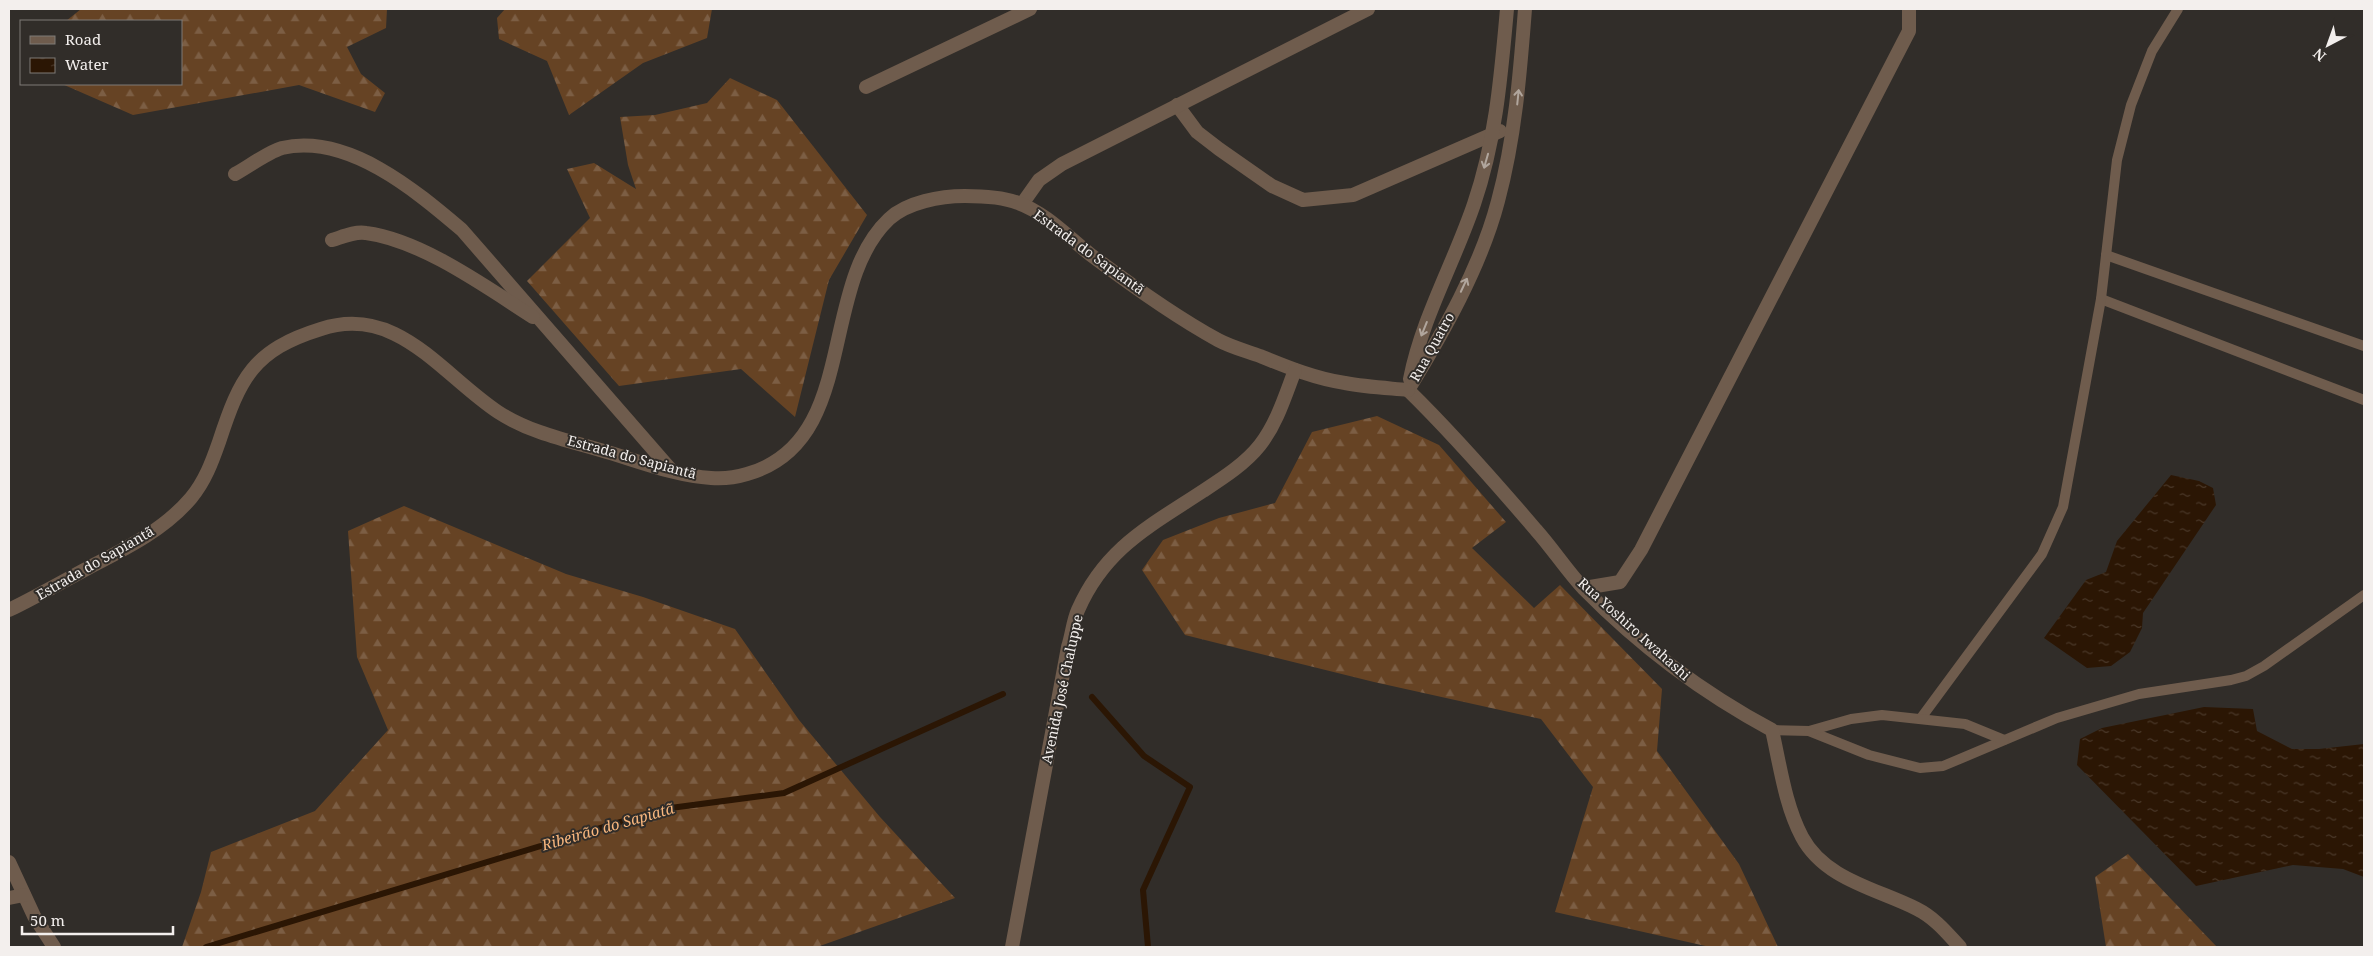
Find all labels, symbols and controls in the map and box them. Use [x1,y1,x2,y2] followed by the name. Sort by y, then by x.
[20,20,182,85] legend
[2303,20,2353,70] north arrow
[65,29,101,49] text: Road
[2309,44,2330,66] text: N
[65,54,108,74] text: Water
[1513,89,1523,105] one-way arrow
[1481,152,1491,168] one-way arrow
[1030,205,1149,298] street label: Estrada do Sapiantã
[1460,278,1470,293] one-way arrow
[1405,309,1458,385] street label: Rua Quatro
[1419,321,1428,336] one-way arrow
[565,430,699,483] street label: Estrada do Sapiantã
[32,521,157,604] street label: Estrada do Sapiantã
[1574,573,1695,685] street label: Rua Yoshiro Iwahashi
[1036,613,1087,765] street label: Avenida José Chaluppe
[538,797,677,855] water label: Ribeirão do Sapiatã
[22,904,174,936] scale bar
[30,910,65,930] text: 50 m

